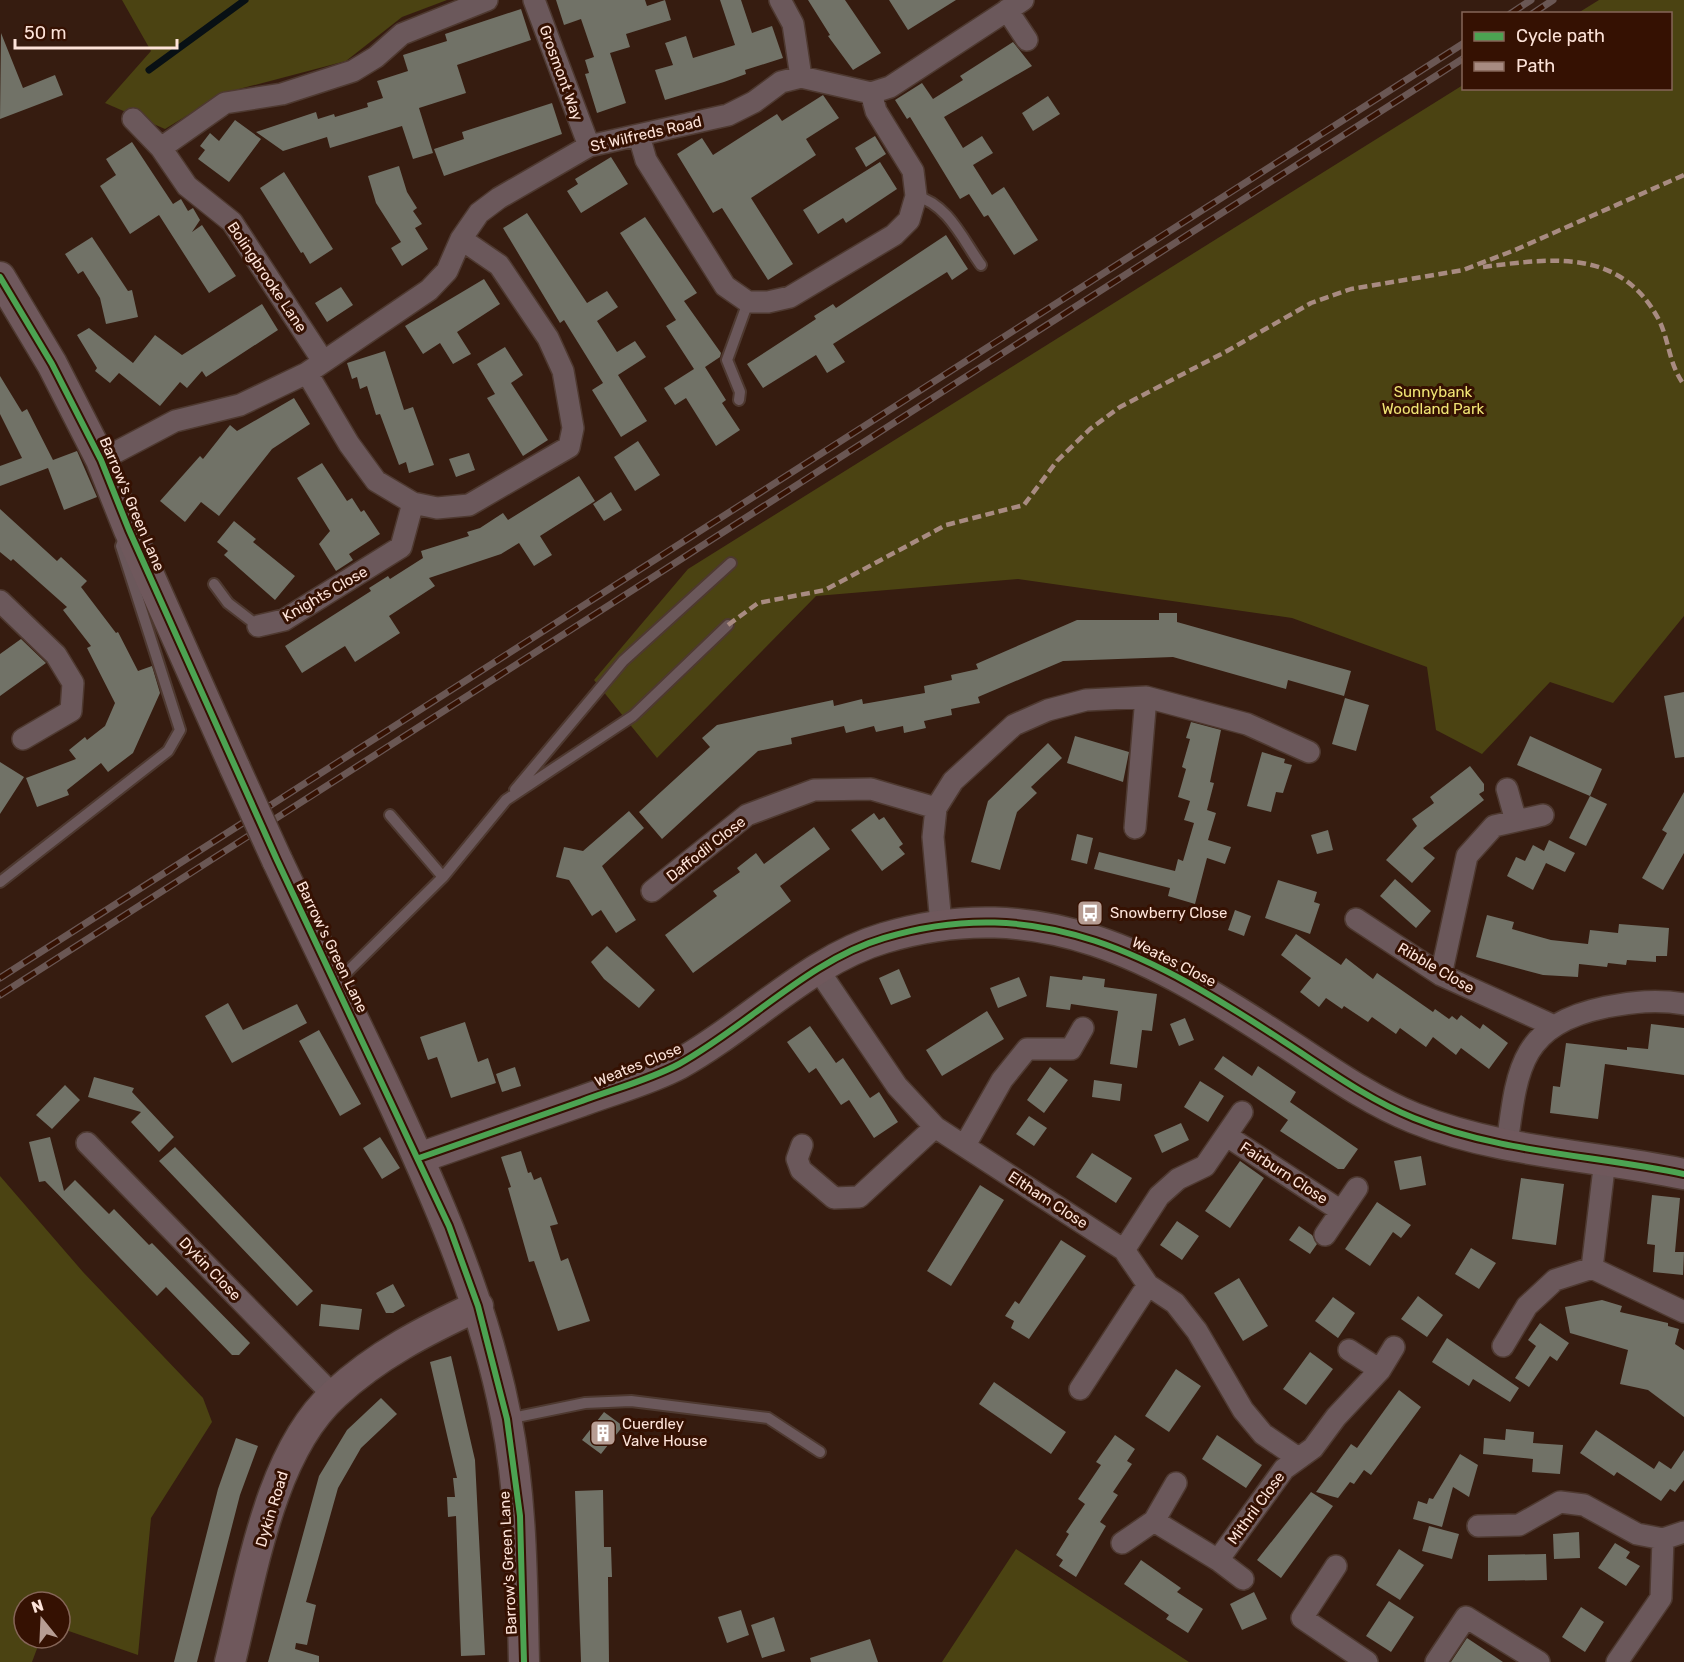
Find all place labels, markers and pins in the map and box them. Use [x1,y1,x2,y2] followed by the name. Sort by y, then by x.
[1075,898,1105,928] bus stop icon: Snowberry Close
[1110,904,1227,922] place label: Snowberry Close
[622,1415,707,1450] place label: Cuerdley Valve House
[588,1418,618,1448] building icon: Cuerdley Valve House

